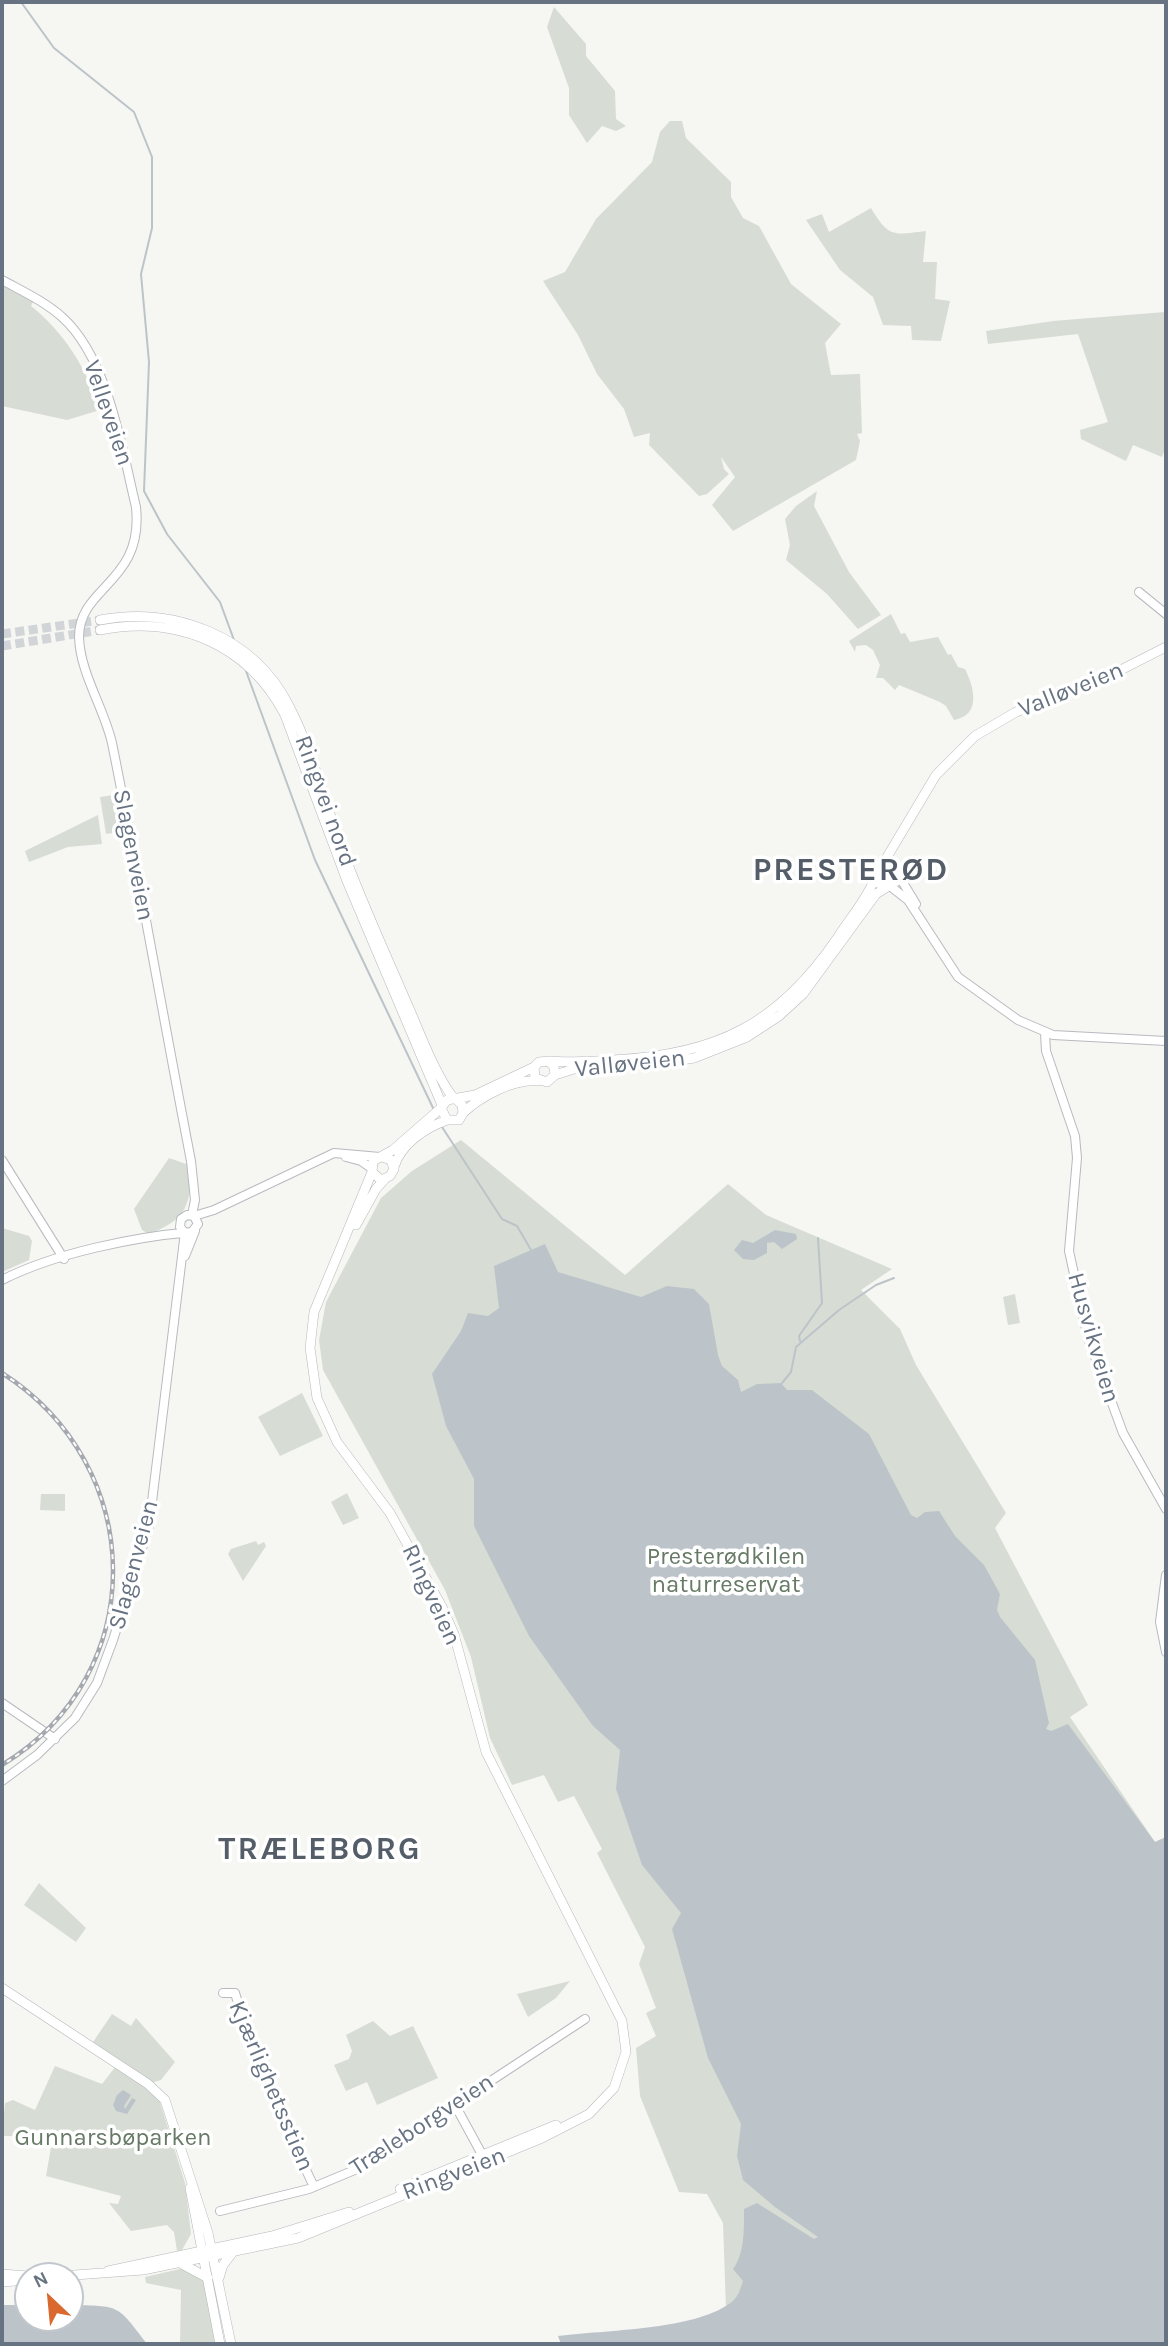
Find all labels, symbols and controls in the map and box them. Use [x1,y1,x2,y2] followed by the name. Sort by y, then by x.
[77,357,139,469] street label: Velleveien
[1014,656,1128,724] street label: Valløveien
[288,731,362,871] street label: Ringvei nord
[106,787,160,923] street label: Slagenveien
[754,852,948,890] district label: PRESTERØD
[573,1044,687,1084] street label: Valløveien
[1061,1269,1125,1407] street label: Husvikveien
[103,1497,165,1633] street label: Slagenveien
[395,1540,467,1650] street label: Ringveien
[647,1543,805,1599] park label: Presterødkilen naturreservat
[219,1831,421,1869] district label: TRÆLEBORG
[222,1996,320,2176] street label: Kjærlighetsstien
[345,2068,499,2182] street label: Træleborgveien
[14,2124,212,2152] park label: Gunnarsbøparken
[398,2141,510,2207] street label: Ringveien
[14,2262,84,2332] north arrow
[30,2267,52,2293] text: N

